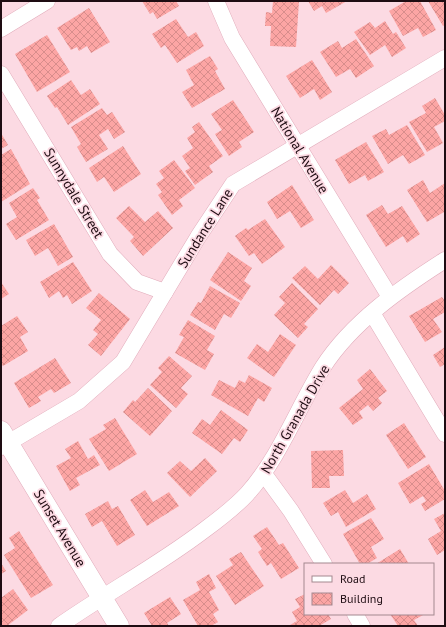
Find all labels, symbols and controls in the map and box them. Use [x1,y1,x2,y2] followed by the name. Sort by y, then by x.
[267,103,333,197] street label: National Avenue
[40,145,108,242] street label: Sunnydale Street
[173,185,237,271] street label: Sundance Lane
[257,361,333,477] street label: North Granada Drive
[30,486,90,570] street label: Sunset Avenue
[304,563,434,615] legend
[340,571,365,586] text: Road
[340,591,383,606] text: Building

